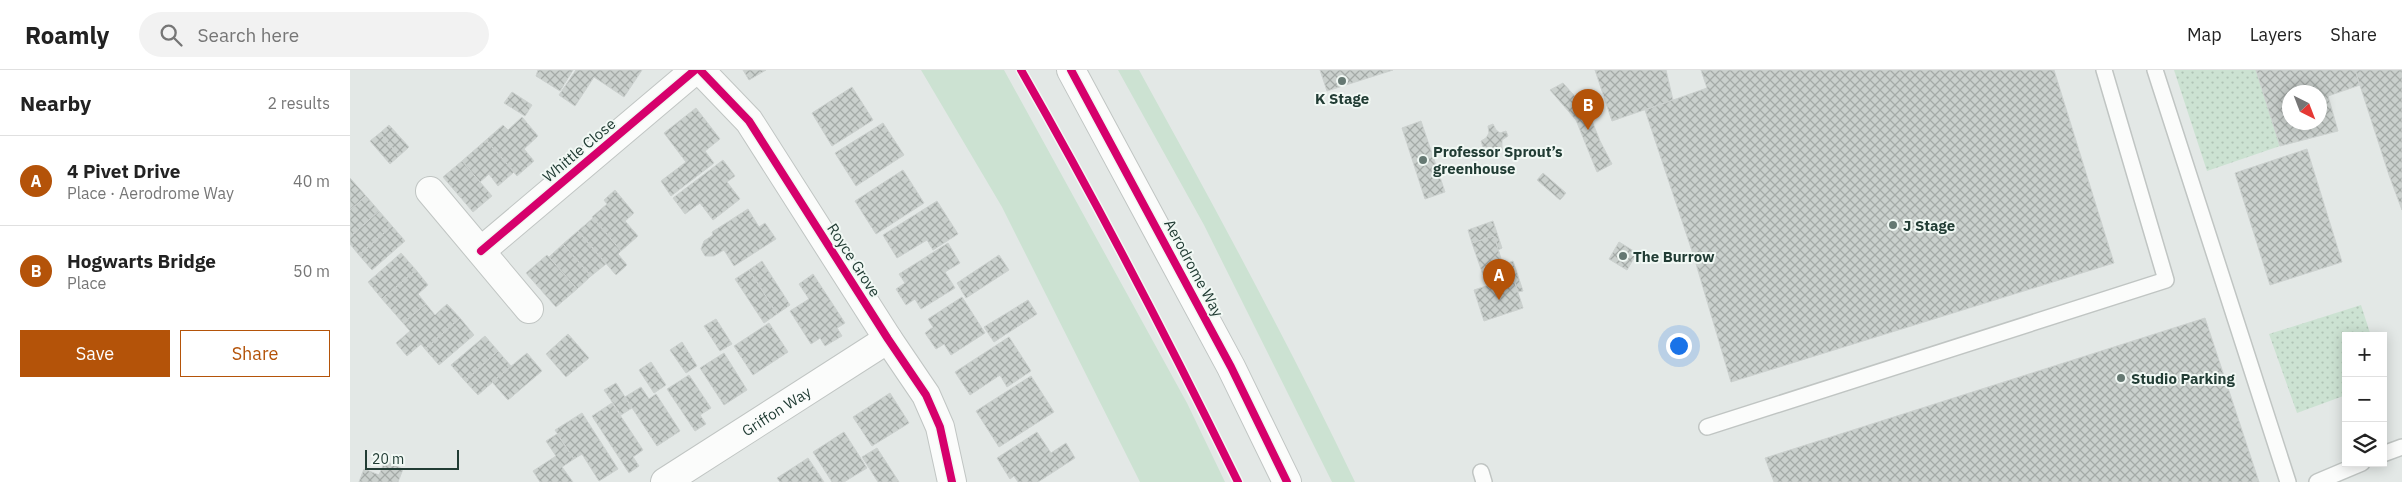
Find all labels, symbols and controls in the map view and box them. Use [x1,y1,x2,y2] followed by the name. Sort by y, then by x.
[139,12,489,57] search box
[25,19,109,51] text: Roamly
[157,21,185,49] icon: search
[197,23,299,47] text: Search here
[2187,23,2222,46] text: Map
[2250,23,2302,46] text: Layers
[2330,23,2377,46] text: Share
[1336,75,1348,87] marker: K Stage
[2282,85,2327,130] north arrow
[20,89,91,117] text: Nearby
[1315,89,1369,108] place label: K Stage
[1572,89,1604,130] pin: B
[267,93,330,113] text: 2 results
[539,114,619,186] street label: Whittle Close
[1433,142,1563,178] place label: Professor Sprout’s greenhouse
[1417,154,1429,166] marker: Professor Sprout’s greenhouse
[67,159,180,183] text: 4 Pivet Drive
[31,171,41,191] text: A
[293,171,330,191] text: 40 m
[67,183,234,203] text: Place · Aerodrome Way
[1160,216,1228,320] street label: Aerodrome Way
[1903,216,1955,235] place label: J Stage
[1887,219,1899,231] marker: J Stage
[823,220,885,300] street label: Royce Grove
[1633,247,1715,266] place label: The Burrow
[67,249,216,273] text: Hogwarts Bridge
[1617,250,1629,262] marker: The Burrow
[1483,259,1515,300] pin: A
[31,261,41,281] text: B
[293,261,330,281] text: 50 m
[67,273,106,293] text: Place
[20,330,170,377] button: Save
[180,330,330,377] button: Share
[2342,332,2387,467] map controls
[2342,332,2387,377] button: +
[1666,333,1692,359] your location
[2131,369,2235,388] place label: Studio Parking
[2115,372,2127,384] marker: Studio Parking
[2342,377,2387,422] button: −
[738,381,815,440] street label: Griffon Way
[2342,422,2387,467] button: layers
[365,447,459,470] scale bar
[372,450,404,468] text: 20 m

